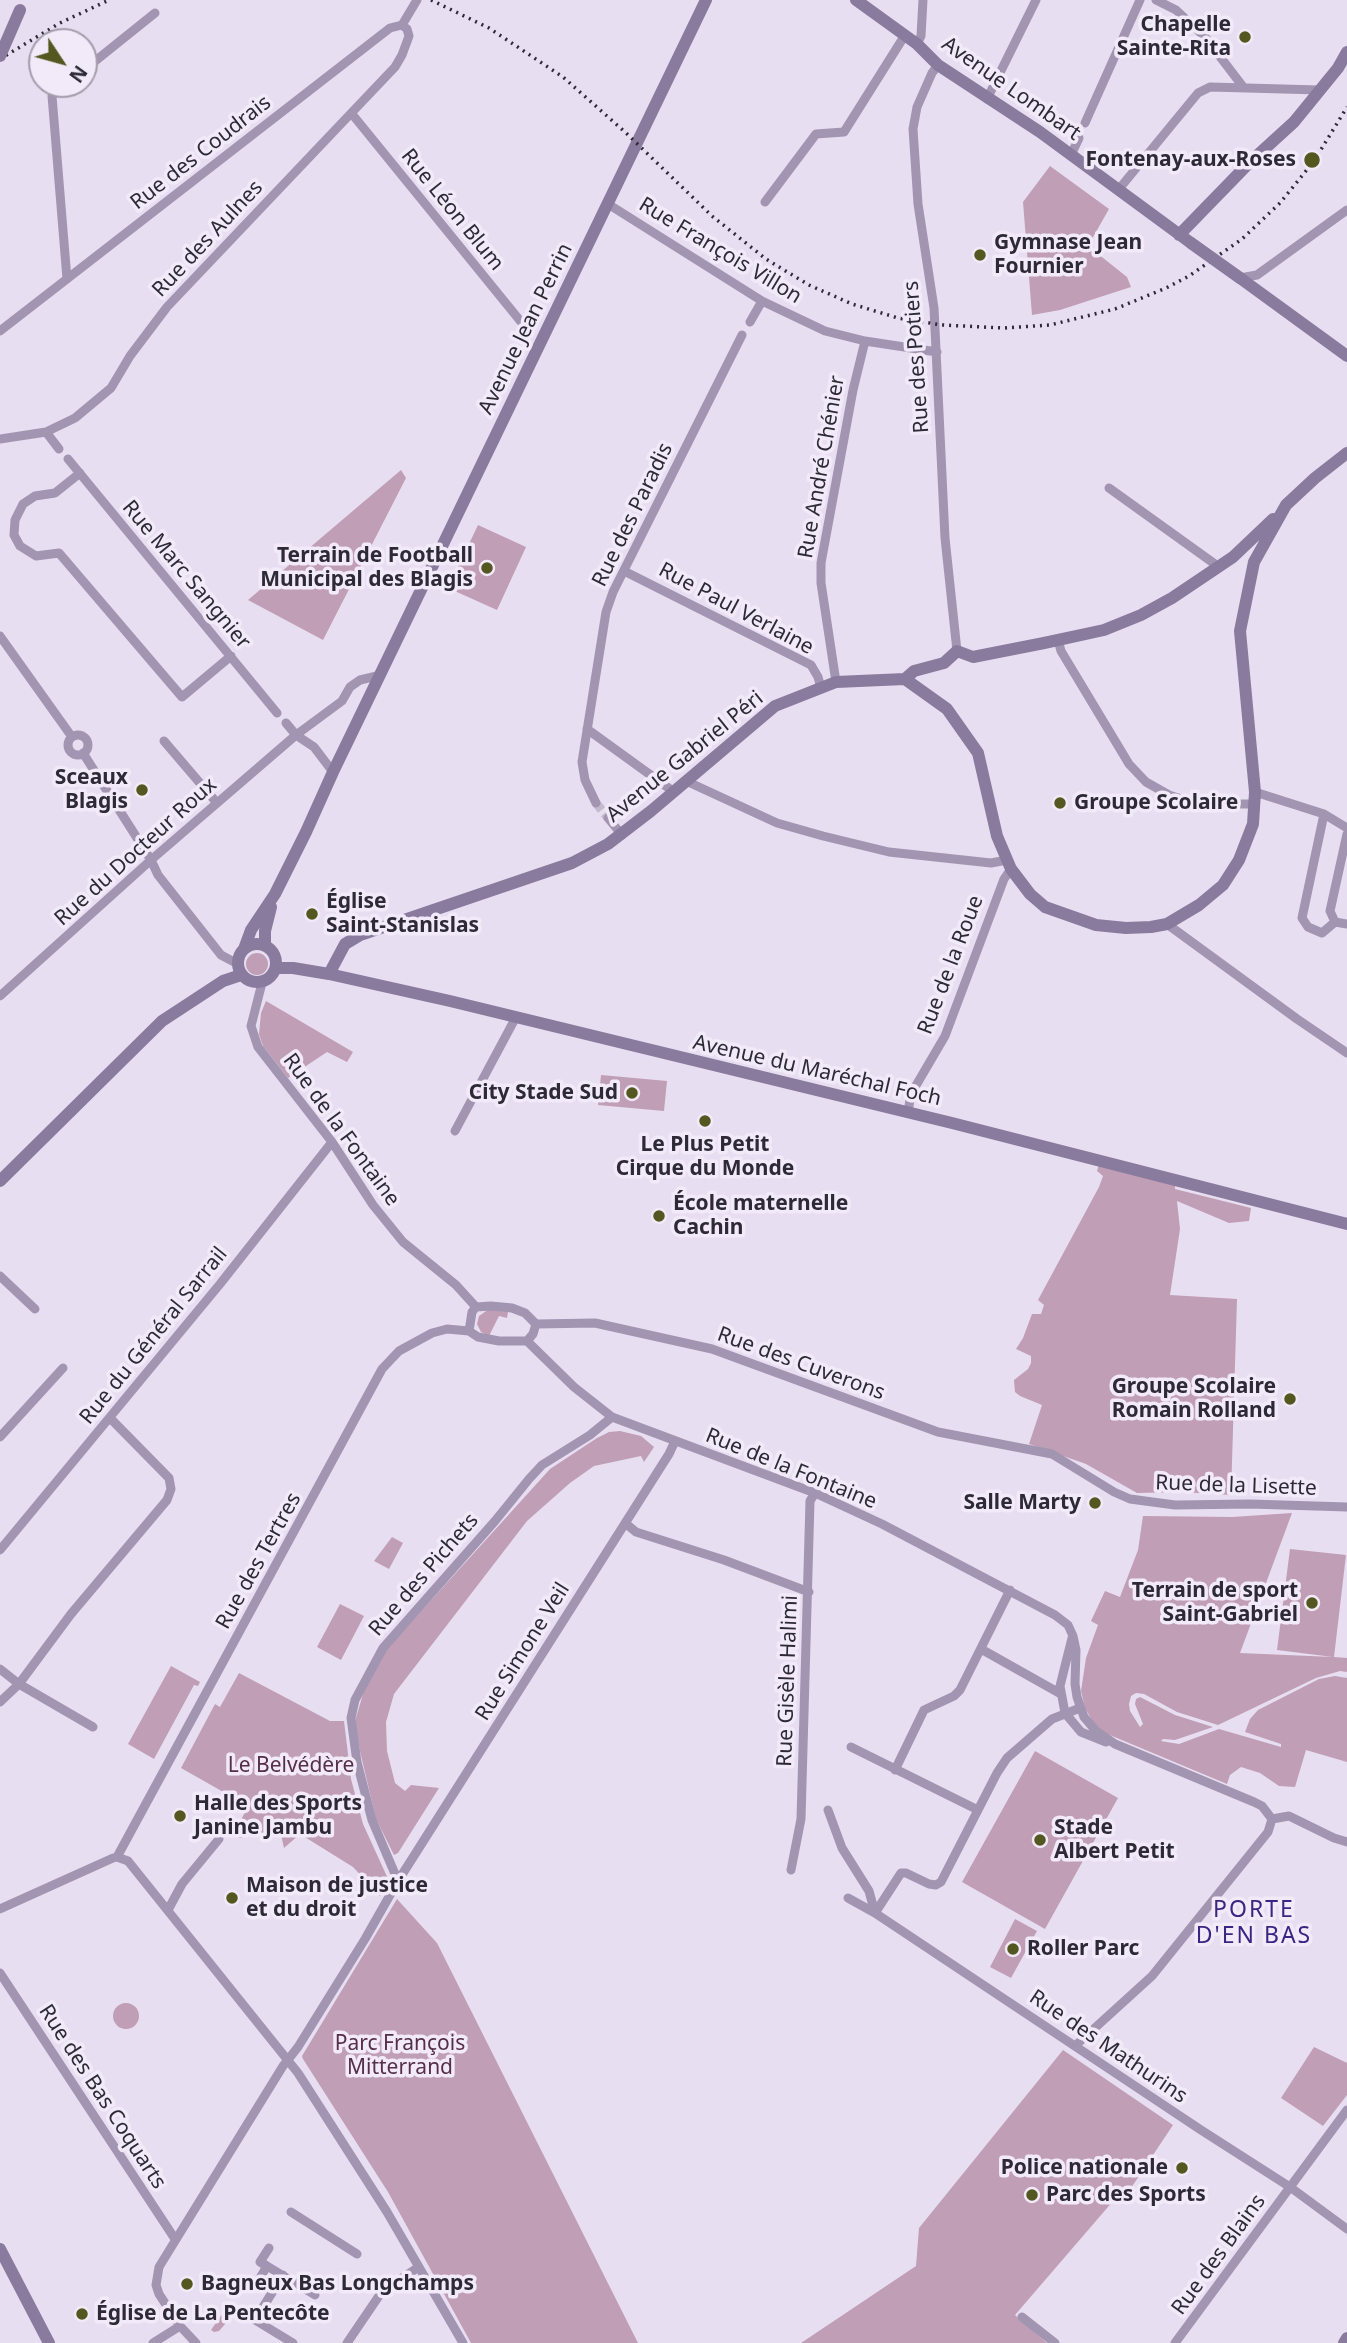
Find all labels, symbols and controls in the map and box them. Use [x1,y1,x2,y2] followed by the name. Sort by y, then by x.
[1117,12,1231,62] place label: Chapelle Sainte-Rita
[28,28,98,98] north arrow
[1237,29,1253,45] marker: Chapelle Sainte-Rita
[937,32,1085,146] street label: Avenue Lombart
[63,60,93,88] text: N
[126,90,276,216] street label: Rue des Coudrais
[395,144,509,276] street label: Rue Léon Blum
[1085,147,1296,173] place label: Fontenay-aux-Roses
[1302,150,1322,170] marker: Fontenay-aux-Roses
[148,175,268,303] street label: Rue des Aulnes
[634,192,806,310] street label: Rue François Villon
[994,230,1142,280] place label: Gymnase Jean Fournier
[474,239,578,419] street label: Avenue Jean Perrin
[972,247,988,263] marker: Gymnase Jean Fournier
[899,280,935,434] street label: Rue des Potiers
[794,374,850,560] street label: Rue André Chénier
[587,439,679,591] street label: Rue des Paradis
[117,496,255,654] street label: Rue Marc Sangnier
[260,543,473,593] place label: Terrain de Football Municipal des Blagis
[654,558,818,660] street label: Rue Paul Verlaine
[479,560,495,576] marker: Terrain de Football Municipal des Blagis
[601,686,769,828] street label: Avenue Gabriel Péri
[55,765,128,815] place label: Sceaux Blagis
[50,773,222,931] street label: Rue du Docteur Roux
[134,782,150,798] marker: Sceaux Blagis
[1074,790,1238,816] place label: Groupe Scolaire
[1052,795,1068,811] marker: Groupe Scolaire
[326,889,479,939] place label: Église Saint-Stanislas
[913,892,989,1038] street label: Rue de la Roue
[304,906,320,922] marker: Église Saint-Stanislas
[690,1030,944,1112] street label: Avenue du Maréchal Foch
[277,1049,405,1211] street label: Rue de la Fontaine
[469,1080,618,1106] place label: City Stade Sud
[624,1085,640,1101] marker: City Stade Sud
[697,1113,713,1129] marker: Le Plus Petit Cirque du Monde
[616,1132,794,1182] place label: Le Plus Petit Cirque du Monde
[673,1191,848,1241] place label: École maternelle Cachin
[651,1208,667,1224] marker: École maternelle Cachin
[75,1242,233,1430] street label: Rue du Général Sarrail
[714,1322,888,1406] street label: Rue des Cuverons
[1112,1374,1276,1424] place label: Groupe Scolaire Romain Rolland
[1282,1391,1298,1407] marker: Groupe Scolaire Romain Rolland
[702,1423,880,1515] street label: Rue de la Fontaine
[1155,1471,1317,1501] street label: Rue de la Lisette
[211,1488,307,1634] street label: Rue des Tertres
[963,1490,1081,1516] place label: Salle Marty
[1087,1495,1103,1511] marker: Salle Marty
[364,1509,484,1641] street label: Rue des Pichets
[471,1578,575,1726] street label: Rue Simone Veil
[1132,1578,1298,1628] place label: Terrain de sport Saint-Gabriel
[772,1595,804,1767] street label: Rue Gisèle Halimi
[1304,1595,1320,1611] marker: Terrain de sport Saint-Gabriel
[228,1753,354,1779] park label: Le Belvédère
[194,1791,362,1841] place label: Halle des Sports Janine Jambu
[172,1808,188,1824] marker: Halle des Sports Janine Jambu
[1054,1815,1175,1865] place label: Stade Albert Petit
[1032,1832,1048,1848] marker: Stade Albert Petit
[246,1873,428,1923] place label: Maison de justice et du droit
[224,1890,240,1906] marker: Maison de justice et du droit
[1197,1896,1311,1950] district label: PORTE D'EN BAS
[1027,1936,1139,1962] place label: Roller Parc
[1005,1941,1021,1957] marker: Roller Parc
[1024,1985,1192,2109] street label: Rue des Mathurins
[33,2000,171,2194] street label: Rue des Bas Coquarts
[335,2031,465,2081] park label: Parc François Mitterrand
[1001,2155,1168,2181] place label: Police nationale
[1174,2160,1190,2176] marker: Police nationale
[1046,2182,1206,2208] place label: Parc des Sports
[1024,2187,1040,2203] marker: Parc des Sports
[1167,2190,1271,2320] street label: Rue des Blains
[201,2271,474,2297] place label: Bagneux Bas Longchamps
[179,2276,195,2292] marker: Bagneux Bas Longchamps
[96,2301,330,2327] place label: Église de La Pentecôte
[74,2306,90,2322] marker: Église de La Pentecôte

